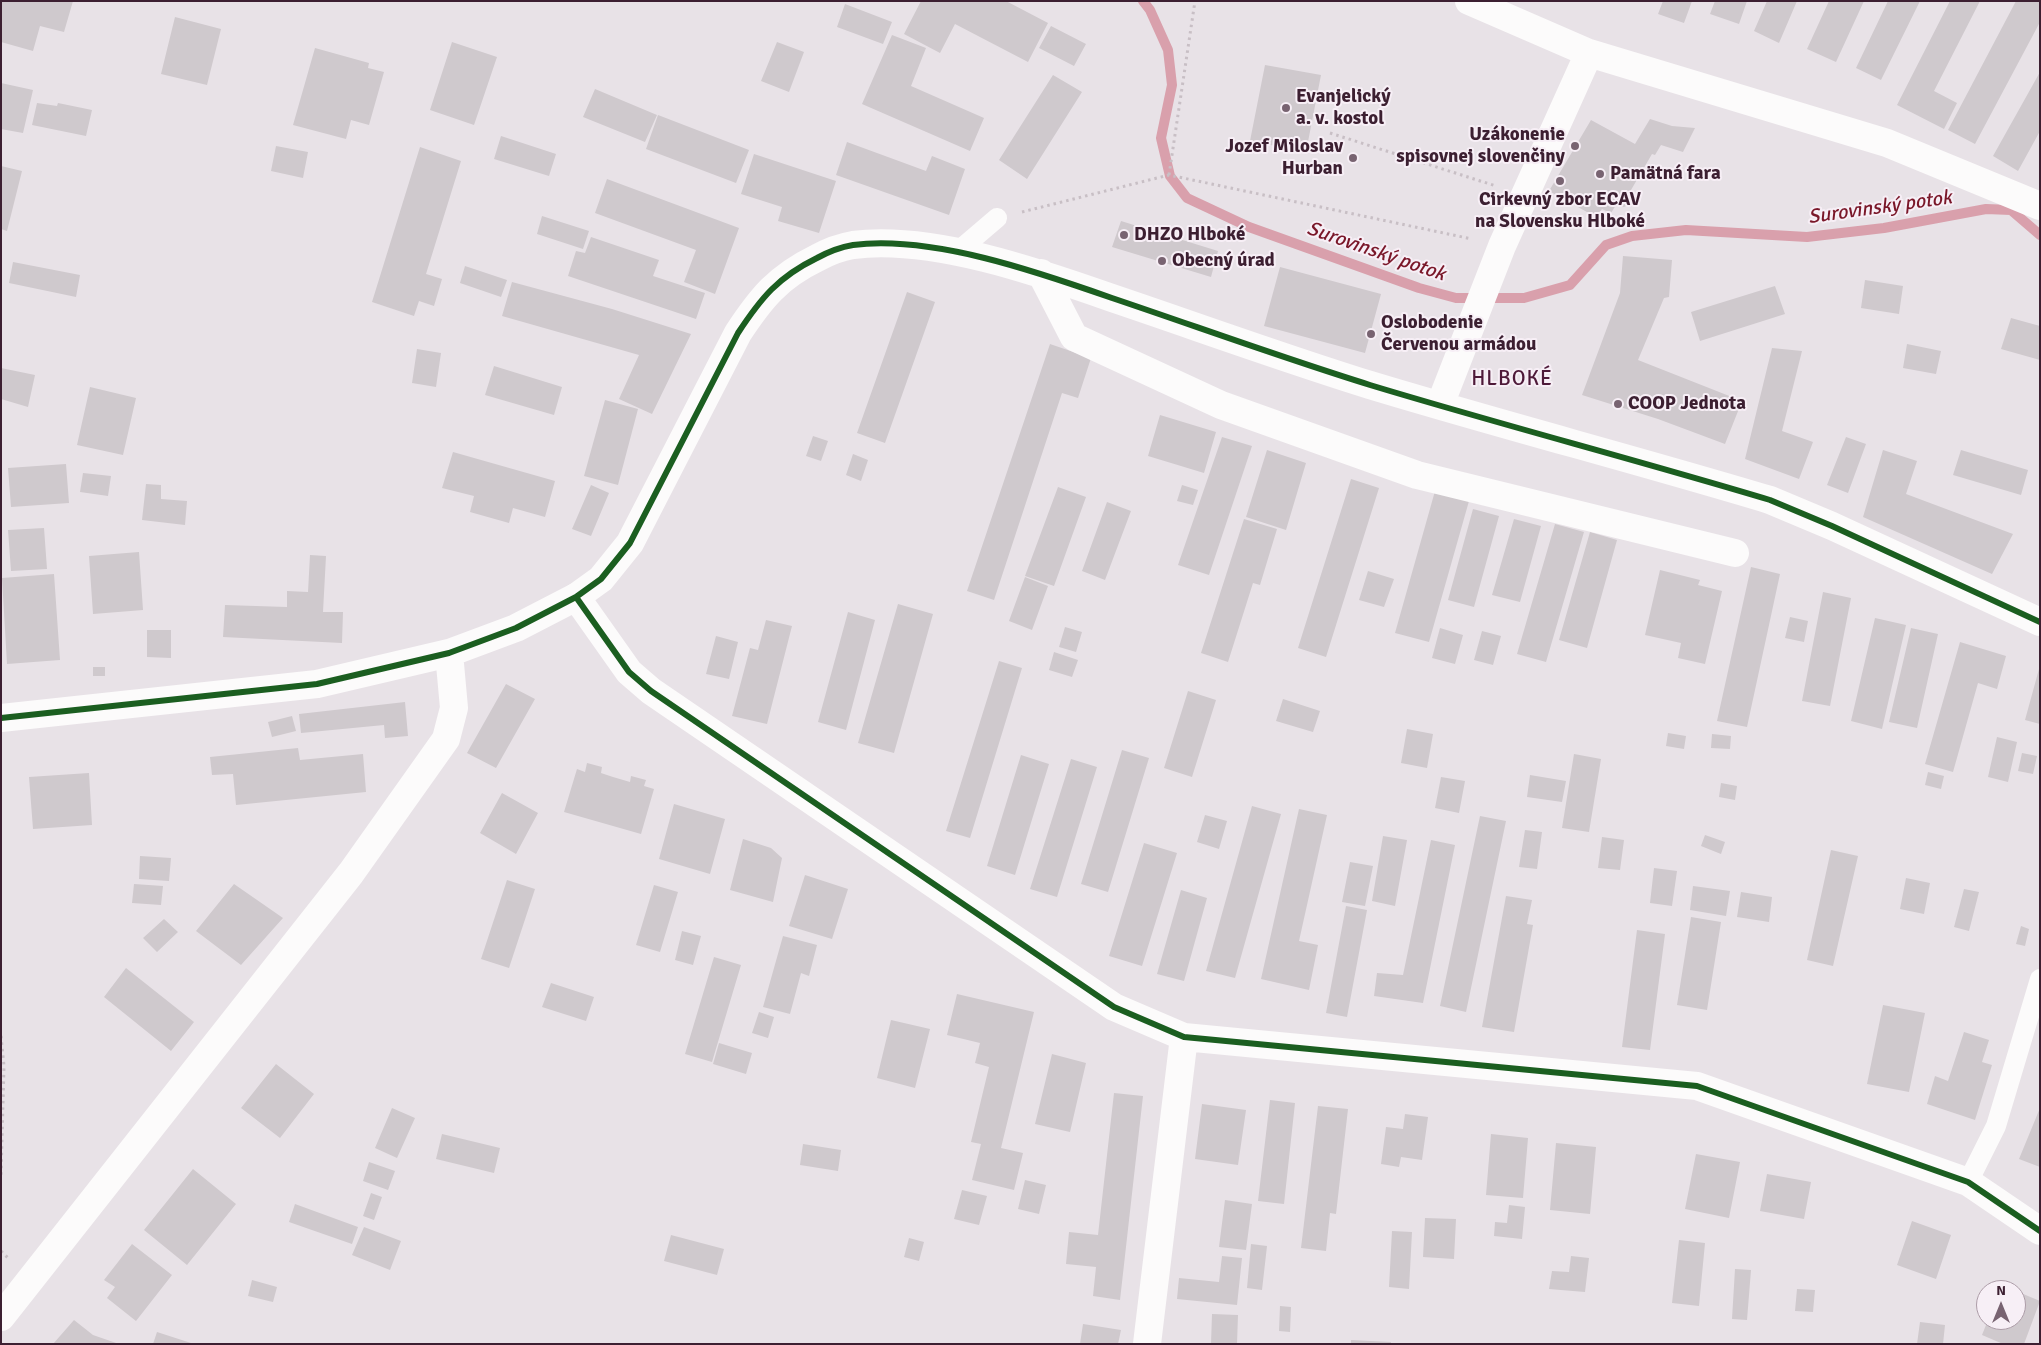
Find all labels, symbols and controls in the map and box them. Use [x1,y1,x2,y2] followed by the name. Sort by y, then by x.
[1296,86,1391,130] place label: Evanjelický a. v. kostol
[1280,102,1292,114] marker: Evanjelický a. v. kostol
[1396,124,1565,168] place label: Uzákonenie spisovnej slovenčiny
[1225,136,1343,180] place label: Jozef Miloslav Hurban
[1569,140,1581,152] marker: Uzákonenie spisovnej slovenčiny
[1347,152,1359,164] marker: Jozef Miloslav Hurban
[1610,163,1721,185] place label: Pamätná fara
[1594,168,1606,180] marker: Pamätná fara
[1554,175,1566,187] marker: Cirkevný zbor ECAV na Slovensku Hlboké
[1807,186,1953,230] water label: Surovinský potok
[1475,189,1645,233] place label: Cirkevný zbor ECAV na Slovensku Hlboké
[1304,217,1448,287] water label: Surovinský potok
[1134,224,1245,246] place label: DHZO Hlboké
[1118,229,1130,241] marker: DHZO Hlboké
[1172,250,1275,272] place label: Obecný úrad
[1156,255,1168,267] marker: Obecný úrad
[1381,312,1536,356] place label: Oslobodenie Červenou armádou
[1365,328,1377,340] marker: Oslobodenie Červenou armádou
[1470,366,1554,392] district label: HLBOKÉ
[1628,393,1746,415] place label: COOP Jednota
[1612,398,1624,410] marker: COOP Jednota
[1976,1280,2026,1330] north arrow
[1996,1282,2006,1299] text: N

